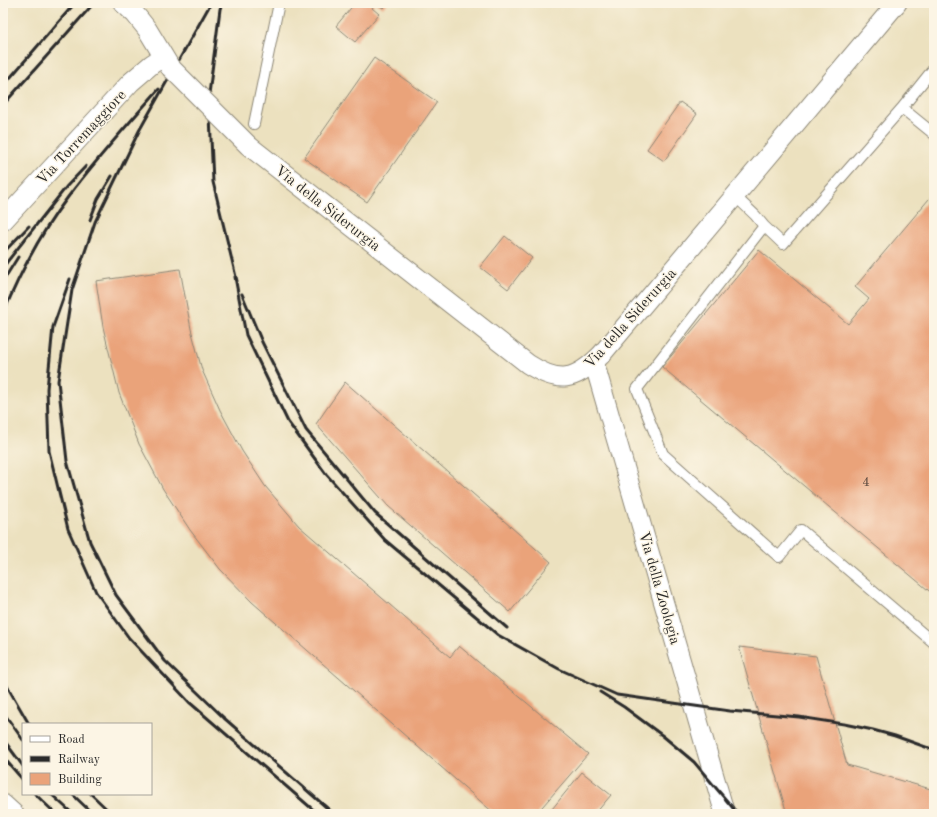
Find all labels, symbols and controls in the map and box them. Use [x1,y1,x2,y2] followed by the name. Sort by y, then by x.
[35,88,130,188] street label: Via Torremaggiore
[272,164,383,255] street label: Via della Siderurgia
[582,266,680,372] street label: Via della Siderurgia
[862,476,870,489] house number: 4
[635,530,682,647] street label: Via della Zoologia
[22,723,152,795] legend
[58,734,85,746] text: Road
[58,754,101,766] text: Railway
[58,774,102,786] text: Building

